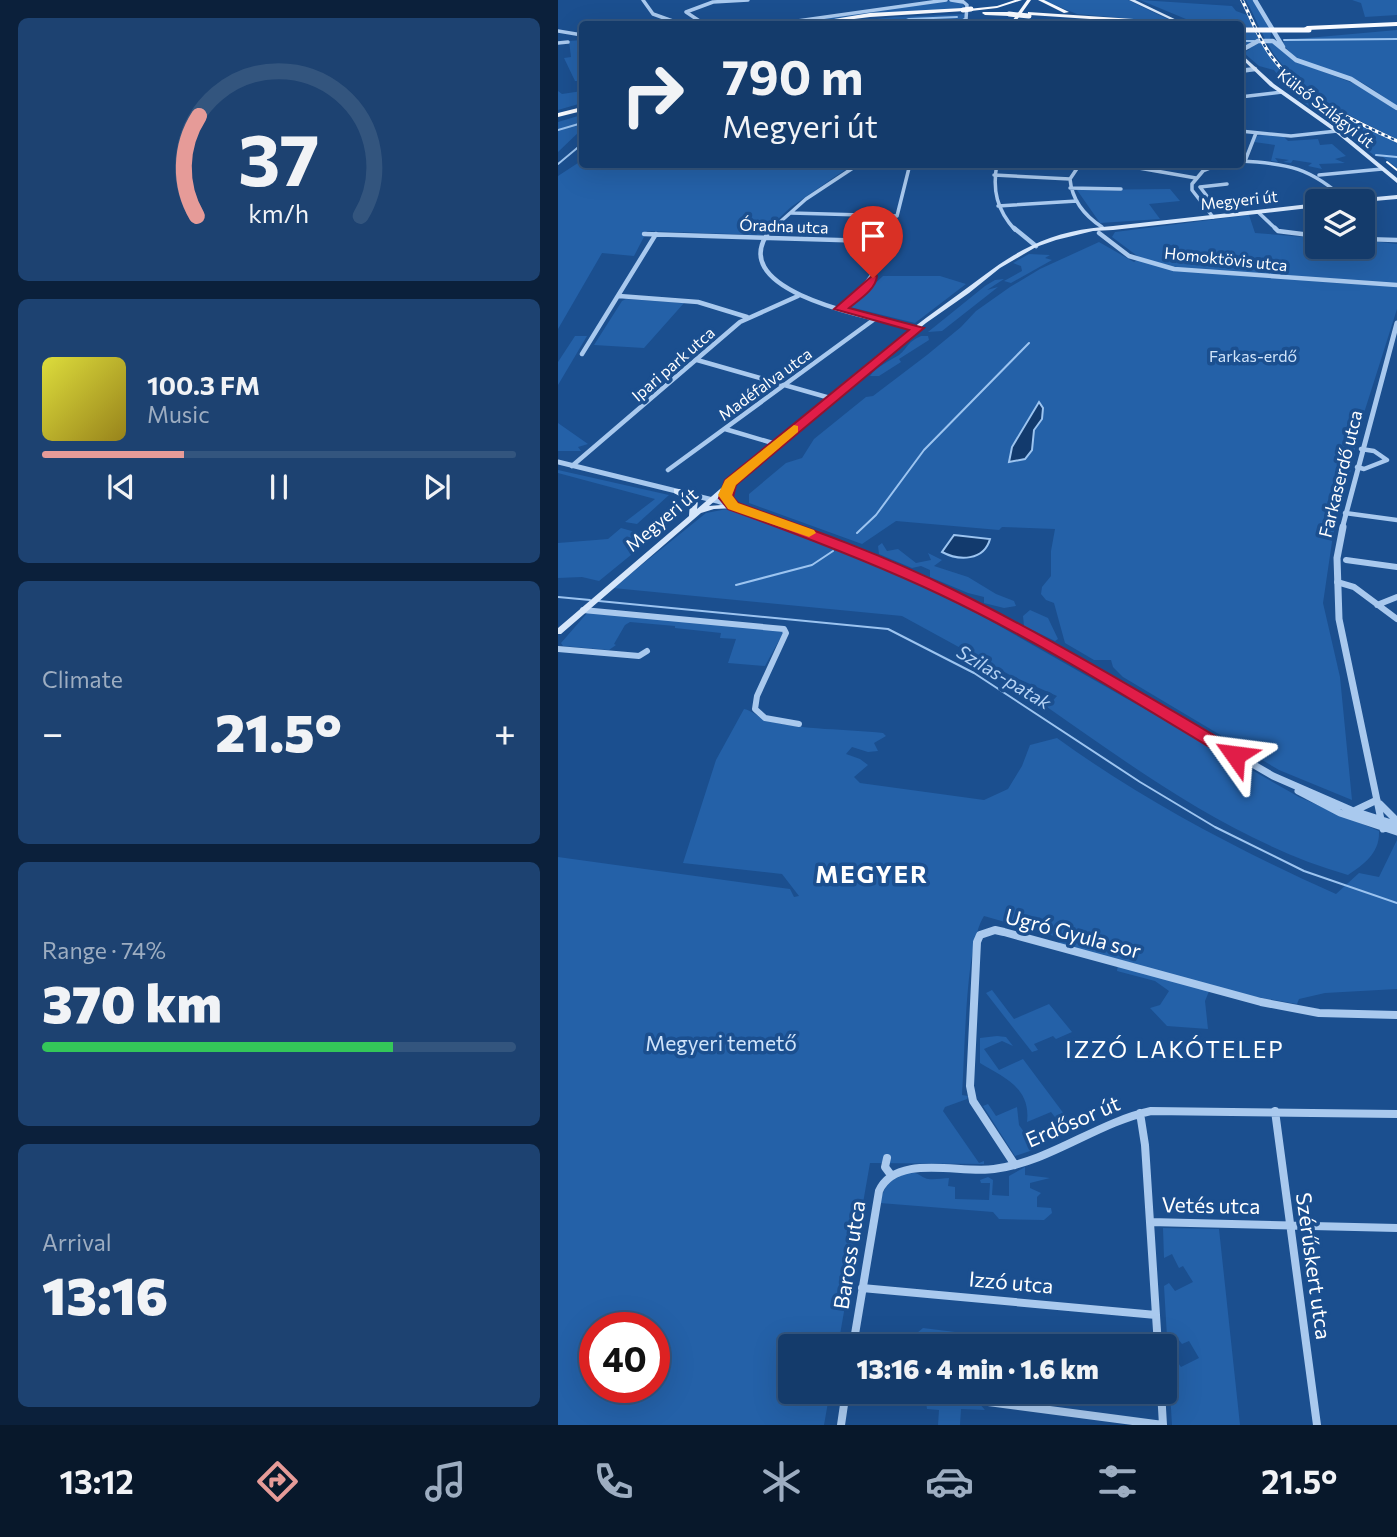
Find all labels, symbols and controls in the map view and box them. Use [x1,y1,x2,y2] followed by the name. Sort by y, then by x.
[722,45,864,105] text: 790 m
[607,49,698,140] icon: right
[1274,64,1379,151] street label: Külső Szilágyi út
[722,105,878,145] text: Megyeri út
[238,112,320,201] text: 37
[1199,186,1279,213] street label: Megyeri út
[1305,189,1375,259] map controls
[1305,189,1375,259] button: layers
[249,198,309,228] text: km/h
[843,206,903,278] pin
[739,214,829,237] street label: Óradna utca
[854,217,892,255] icon: arrive
[1163,243,1289,274] street label: Homoktövis utca
[627,323,718,405] street label: Ipari park utca
[714,343,815,424] street label: Madéfalva utca
[1209,346,1297,365] park label: Farkas-erdő
[147,369,260,400] text: 100.3 FM
[147,400,210,428] text: Music
[1314,408,1366,540] street label: Farkaserdő utca
[102,468,140,506] icon: previous
[260,468,298,506] icon: pause
[418,468,456,506] icon: next
[621,483,702,556] street label: Megyeri út
[953,639,1056,714] water label: Szilas-patak
[42,665,123,693] text: Climate
[215,699,342,763] text: 21.5°
[42,708,64,755] text: −
[494,708,516,755] text: +
[1198,718,1272,792] position arrow
[815,859,929,888] district label: MEGYER
[1003,902,1144,963] street label: Ugró Gyula sor
[42,936,166,964] text: Range · 74%
[42,970,222,1034] text: 370 km
[645,1030,797,1055] park label: Megyeri temető
[1065,1035,1285,1063] district label: IZZÓ LAKÓTELEP
[1022,1090,1123,1152] street label: Erdősor út
[1162,1191,1261,1218] street label: Vetés utca
[1292,1191,1337,1341] street label: Szérűskert utca
[828,1199,869,1311] street label: Baross utca
[42,1228,112,1256] text: Arrival
[42,1262,168,1326] text: 13:16
[968,1265,1054,1298] street label: Izzó utca
[579,1312,670,1403] speed limit sign: 40
[856,1353,1099,1384] text: 13:16 · 4 min · 1.6 km
[253,1457,302,1506] icon: directions
[421,1457,470,1506] icon: music
[589,1457,638,1506] icon: phone
[757,1457,806,1506] icon: climate
[925,1457,974,1506] icon: car
[1093,1457,1142,1506] icon: filters
[60,1461,134,1501] text: 13:12
[1261,1461,1337,1501] text: 21.5°

